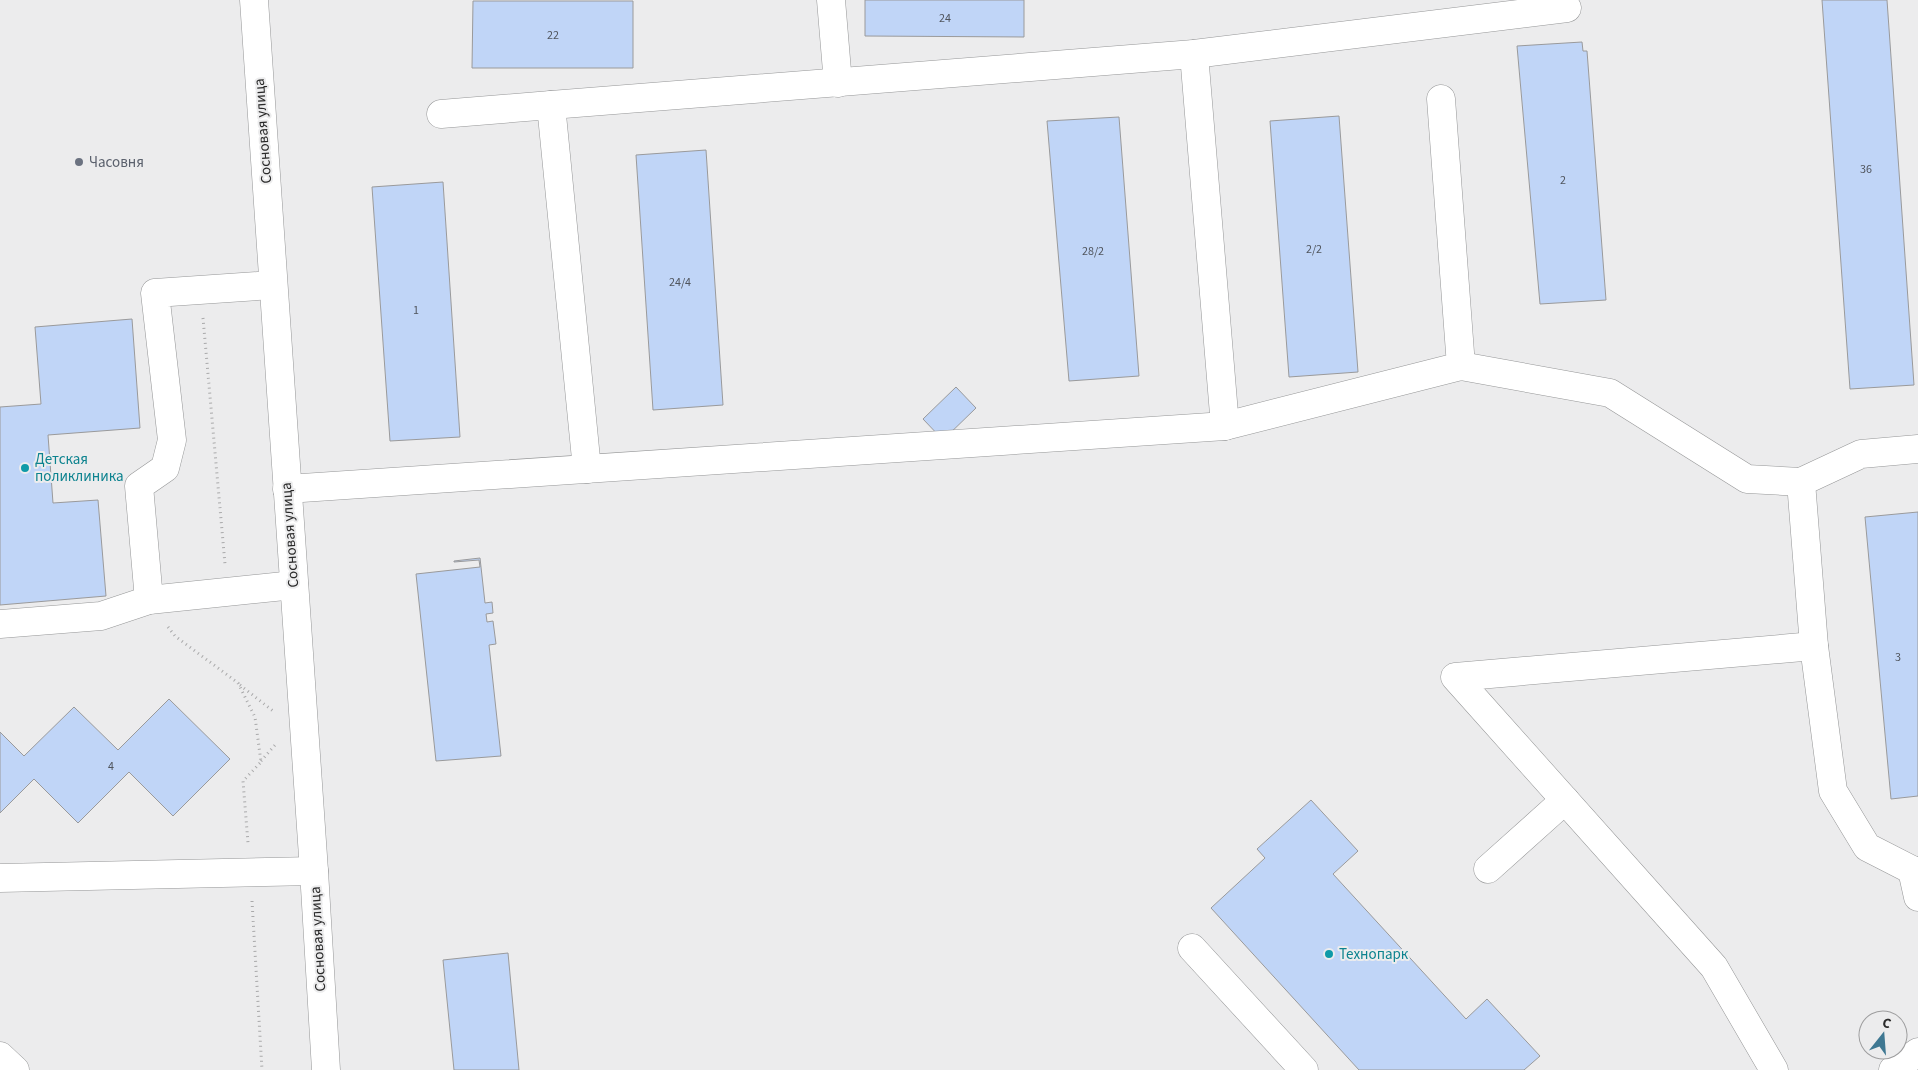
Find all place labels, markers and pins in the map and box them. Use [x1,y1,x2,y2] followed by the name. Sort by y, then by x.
[89,152,144,173] place label: Часовня
[73,156,85,168] marker: Часовня
[35,449,123,487] place label: Детская поликлиника
[19,462,31,474] marker: Детская поликлиника
[1339,944,1409,965] place label: Технопарк
[1323,948,1335,960] marker: Технопарк

